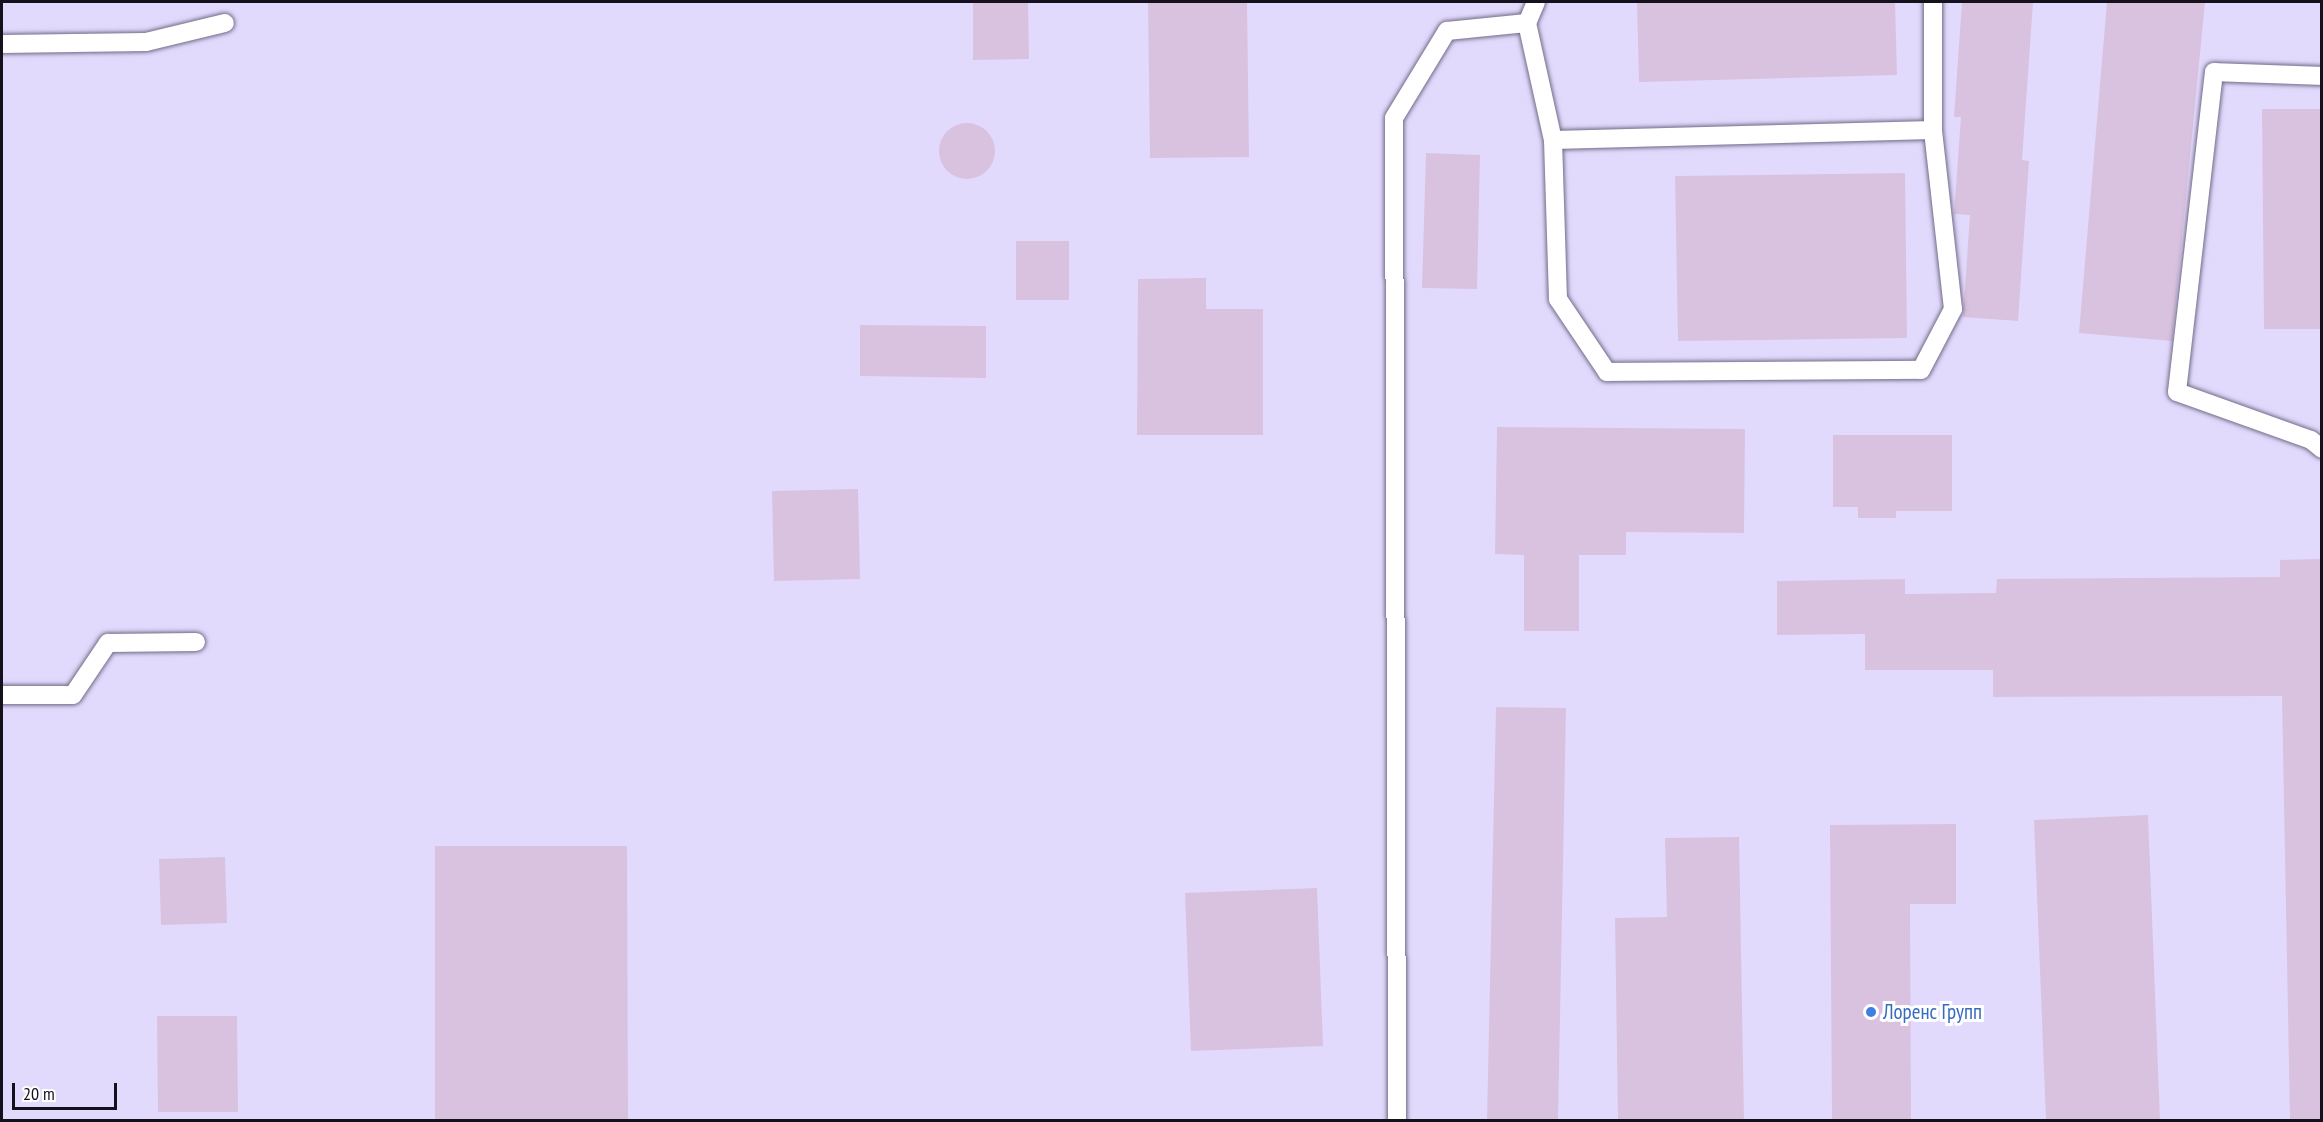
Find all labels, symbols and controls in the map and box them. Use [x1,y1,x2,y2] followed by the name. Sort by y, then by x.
[1883,999,1982,1025] place label: Лоренс Групп
[1864,1005,1878,1019] marker: Лоренс Групп
[15,1071,120,1109] scale bar
[23,1082,55,1105] text: 20 m

